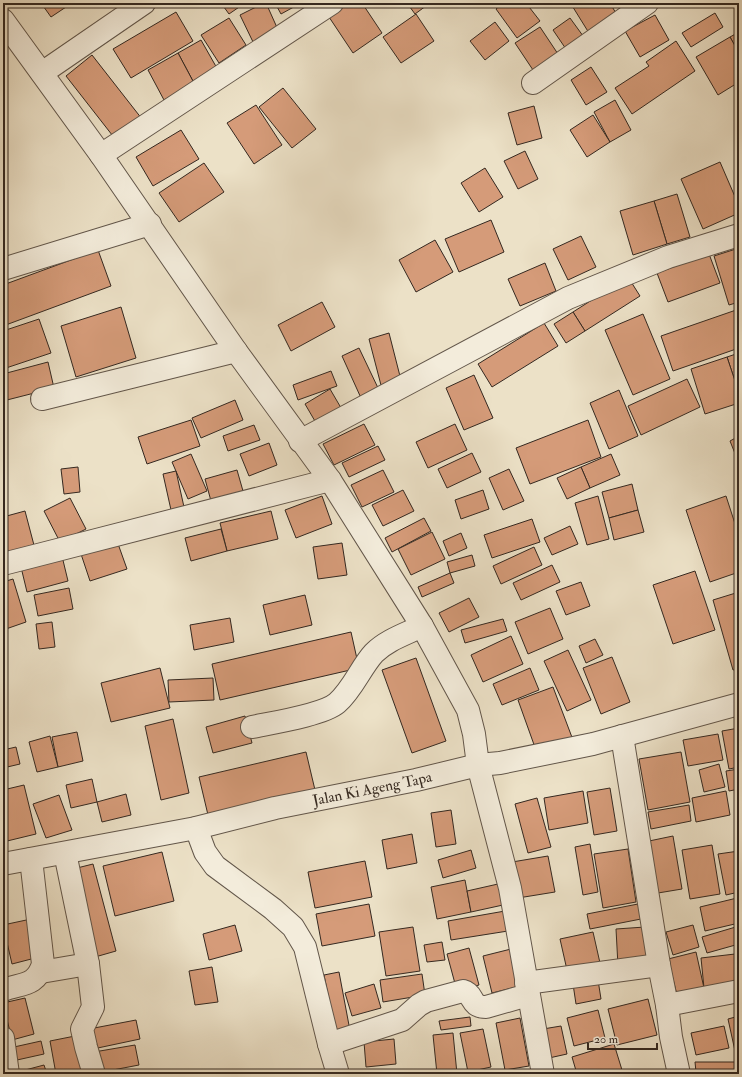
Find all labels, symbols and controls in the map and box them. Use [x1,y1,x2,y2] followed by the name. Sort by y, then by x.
[310,767,435,811] street label: Jalan Ki Ageng Tapa
[588,1025,657,1051] scale bar
[594,1032,619,1047] text: 20 m

